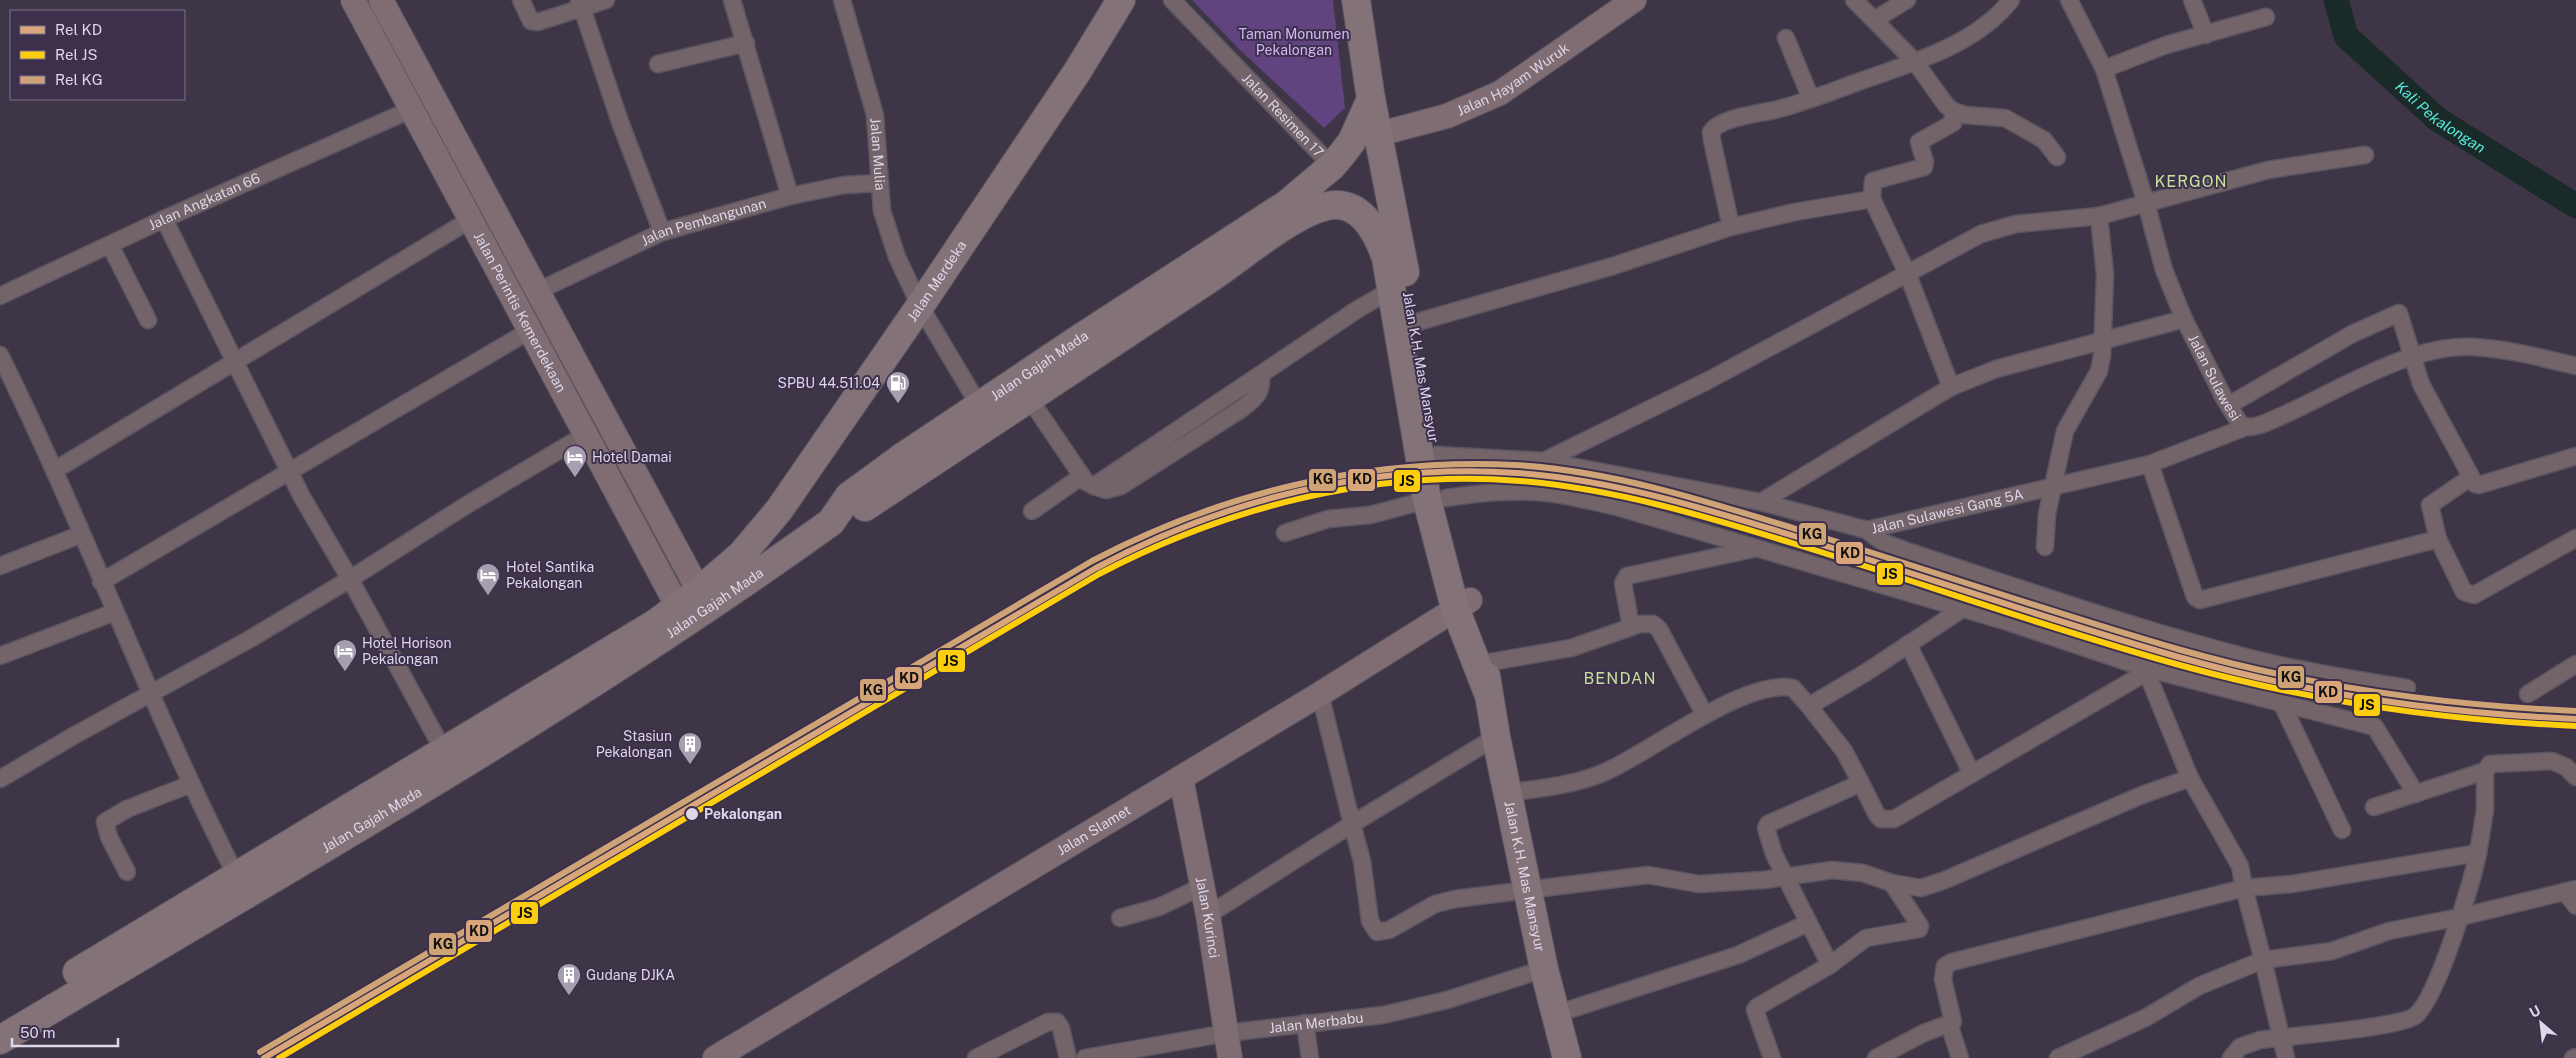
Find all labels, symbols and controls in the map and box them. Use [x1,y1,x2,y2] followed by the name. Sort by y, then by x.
[10,10,185,100] legend
[55,21,102,38] text: Rel KD
[1238,26,1350,58] park label: Taman Monumen Pekalongan
[1454,40,1572,119] street label: Jalan Hayam Wuruk
[55,46,97,63] text: Rel JS
[1239,70,1327,160] street label: Jalan Resimen 17
[55,71,103,88] text: Rel KG
[2392,77,2489,156] water label: Kali Pekalongan
[867,117,888,191] street label: Jalan Mulia
[146,169,263,233] street label: Jalan Angkatan 66
[2154,172,2228,191] district label: KERGON
[638,195,768,249] street label: Jalan Pembangunan
[471,229,570,395] street label: Jalan Perintis Kemerdekaan
[904,237,970,324] street label: Jalan Merdeka
[1400,290,1442,444] street label: Jalan K.H. Mas Mansyur
[988,327,1091,404] street label: Jalan Gajah Mada
[2185,332,2244,423] street label: Jalan Sulawesi
[885,370,911,404] fuel station icon: SPBU 44.511.04
[778,375,880,391] place label: SPBU 44.511.04
[562,444,588,478] hotel icon: Hotel Damai
[592,449,672,465] place label: Hotel Damai
[1308,468,1337,492] line badge: KG
[1347,468,1376,492] line badge: KD
[1393,469,1421,493] line badge: JS
[1313,471,1333,487] text: KG
[1352,471,1372,487] text: KD
[1399,473,1415,489] text: JS
[1870,486,2025,537] street label: Jalan Sulawesi Gang 5A
[1798,522,1827,546] line badge: KG
[1802,526,1822,542] text: KG
[1835,541,1864,565] line badge: KD
[1840,545,1860,561] text: KD
[506,559,594,591] place label: Hotel Santika Pekalongan
[475,562,501,596] hotel icon: Hotel Santika Pekalongan
[1876,562,1904,586] line badge: JS
[663,564,766,641] street label: Jalan Gajah Mada
[1882,566,1898,582] text: JS
[362,635,452,667] place label: Hotel Horison Pekalongan
[332,638,358,672] hotel icon: Hotel Horison Pekalongan
[937,649,966,673] line badge: JS
[943,653,959,669] text: JS
[2277,665,2305,689] line badge: KG
[894,666,923,690] line badge: KD
[1584,669,1657,688] district label: BENDAN
[2281,669,2301,685] text: KG
[899,670,919,686] text: KD
[859,678,887,702] line badge: KG
[2314,680,2343,704] line badge: KD
[863,682,883,698] text: KG
[2318,684,2338,700] text: KD
[2353,693,2381,717] line badge: JS
[2359,697,2375,713] text: JS
[596,728,672,760] place label: Stasiun Pekalongan
[677,731,703,765] building icon: Stasiun Pekalongan
[319,784,425,856] street label: Jalan Gajah Mada
[1501,799,1548,953] street label: Jalan K.H. Mas Mansyur
[1054,802,1133,858] street label: Jalan Slamet
[684,806,700,822] marker: Pekalongan
[704,806,782,822] place label: Pekalongan
[1193,875,1223,959] street label: Jalan Kurinci
[510,901,539,925] line badge: JS
[517,905,533,921] text: JS
[465,919,493,943] line badge: KD
[469,923,489,939] text: KD
[428,932,457,956] line badge: KG
[433,936,453,952] text: KG
[556,962,582,996] building icon: Gudang DJKA
[586,967,675,983] place label: Gudang DJKA
[2516,998,2566,1048] north arrow
[2527,1002,2543,1021] text: U
[1268,1009,1364,1036] street label: Jalan Merbabu
[12,1016,119,1048] scale bar
[20,1024,55,1041] text: 50 m

